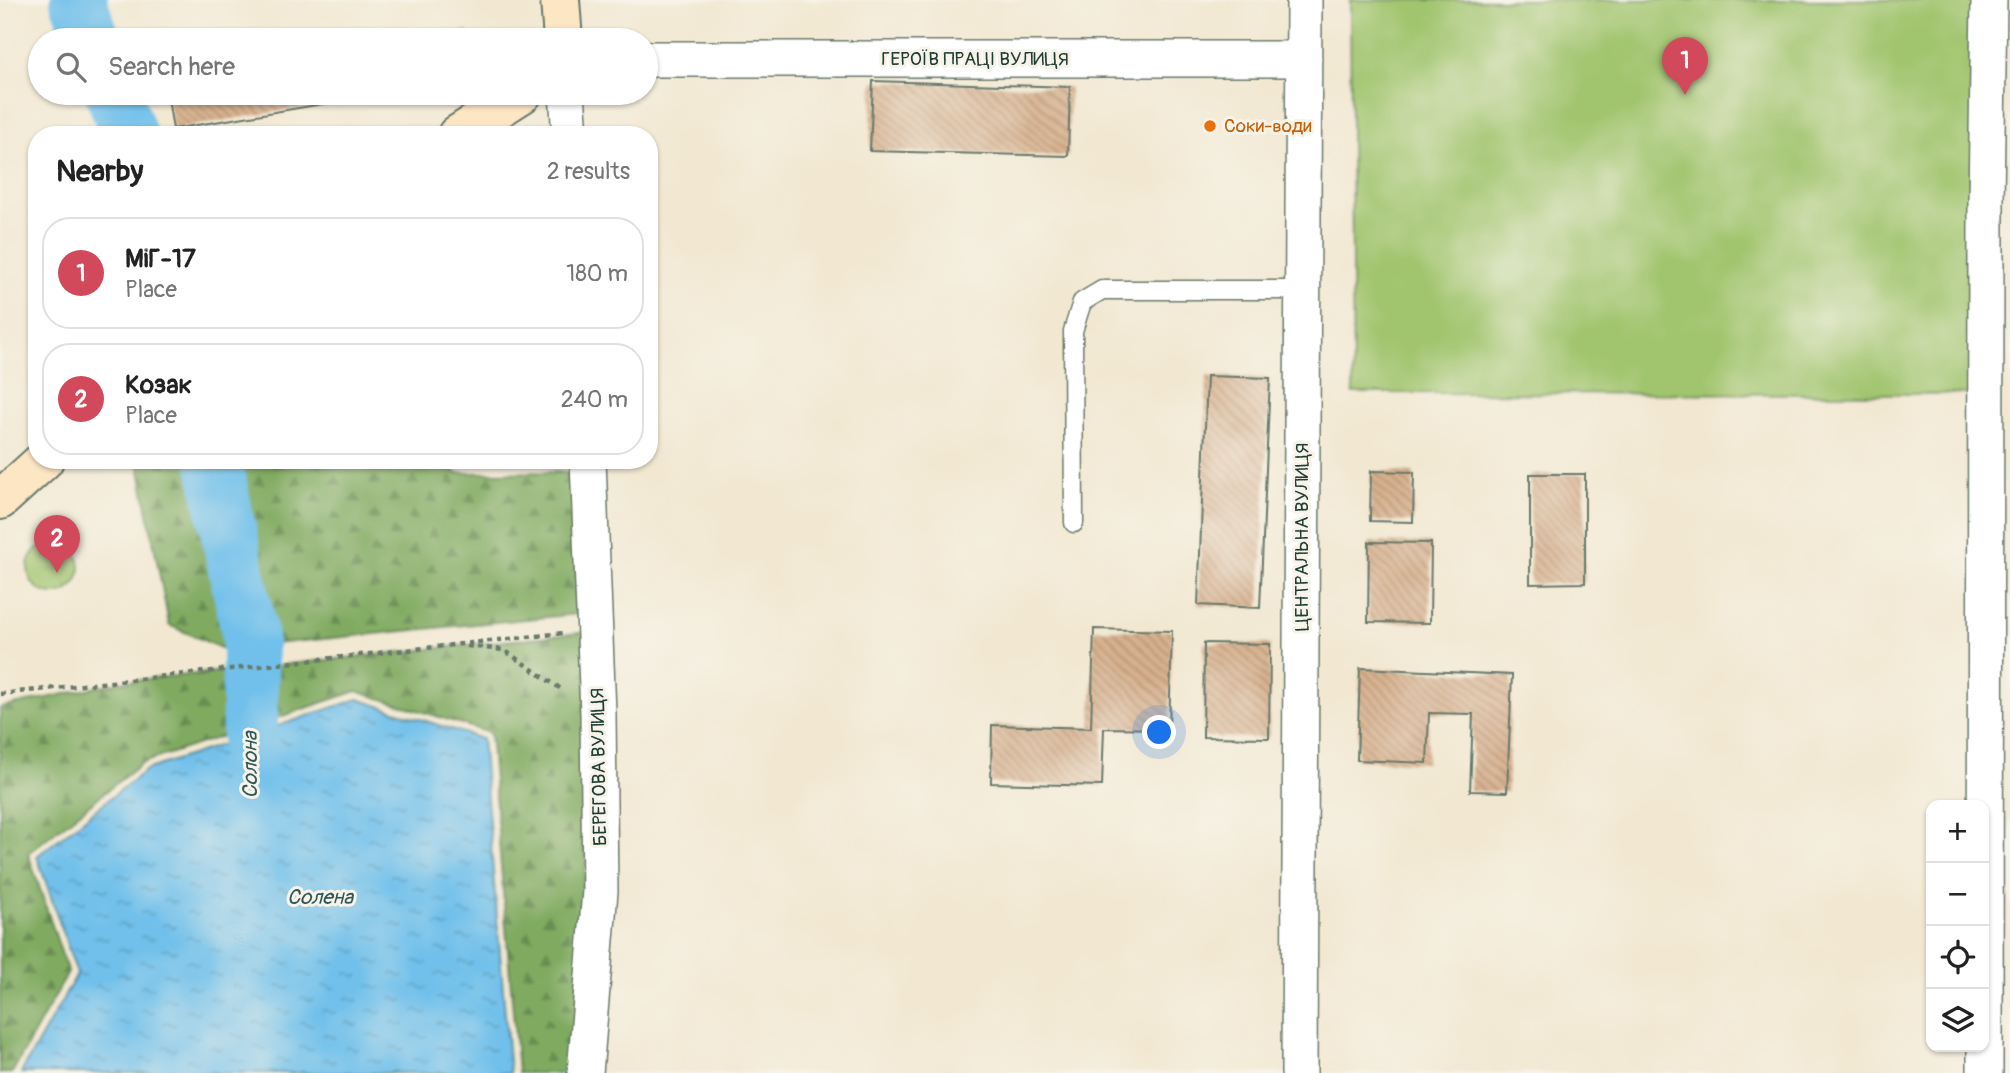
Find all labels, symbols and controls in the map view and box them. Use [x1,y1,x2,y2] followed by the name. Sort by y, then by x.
[28,28,658,105] search box
[1662,37,1708,95] pin: 1
[881,47,1069,71] street label: ГЕРОЇВ ПРАЦІ ВУЛИЦЯ
[52,48,90,86] icon: search
[108,51,235,83] text: Search here
[1224,114,1312,138] place label: Соки-води
[1202,118,1218,134] marker: Соки-води
[56,153,143,190] text: Nearby
[547,157,630,186] text: 2 results
[125,243,196,275] text: МіГ-17
[77,259,86,288] text: 1
[566,259,628,288] text: 180 m
[125,275,177,304] text: Place
[125,369,192,401] text: Козак
[75,385,87,414] text: 2
[561,385,628,414] text: 240 m
[125,401,177,430] text: Place
[1290,443,1314,631] street label: ЦЕНТРАЛЬНА ВУЛИЦЯ
[34,515,80,573] pin: 2
[586,688,612,846] street label: БЕРЕГОВА ВУЛИЦЯ
[1142,715,1176,749] your location
[237,730,264,798] water label: Солона
[1926,800,1989,1052] map controls
[1926,800,1989,863] button: +
[1926,863,1989,926] button: −
[287,884,354,911] water label: Солена
[1926,926,1989,989] button: locate
[1926,989,1989,1052] button: layers

